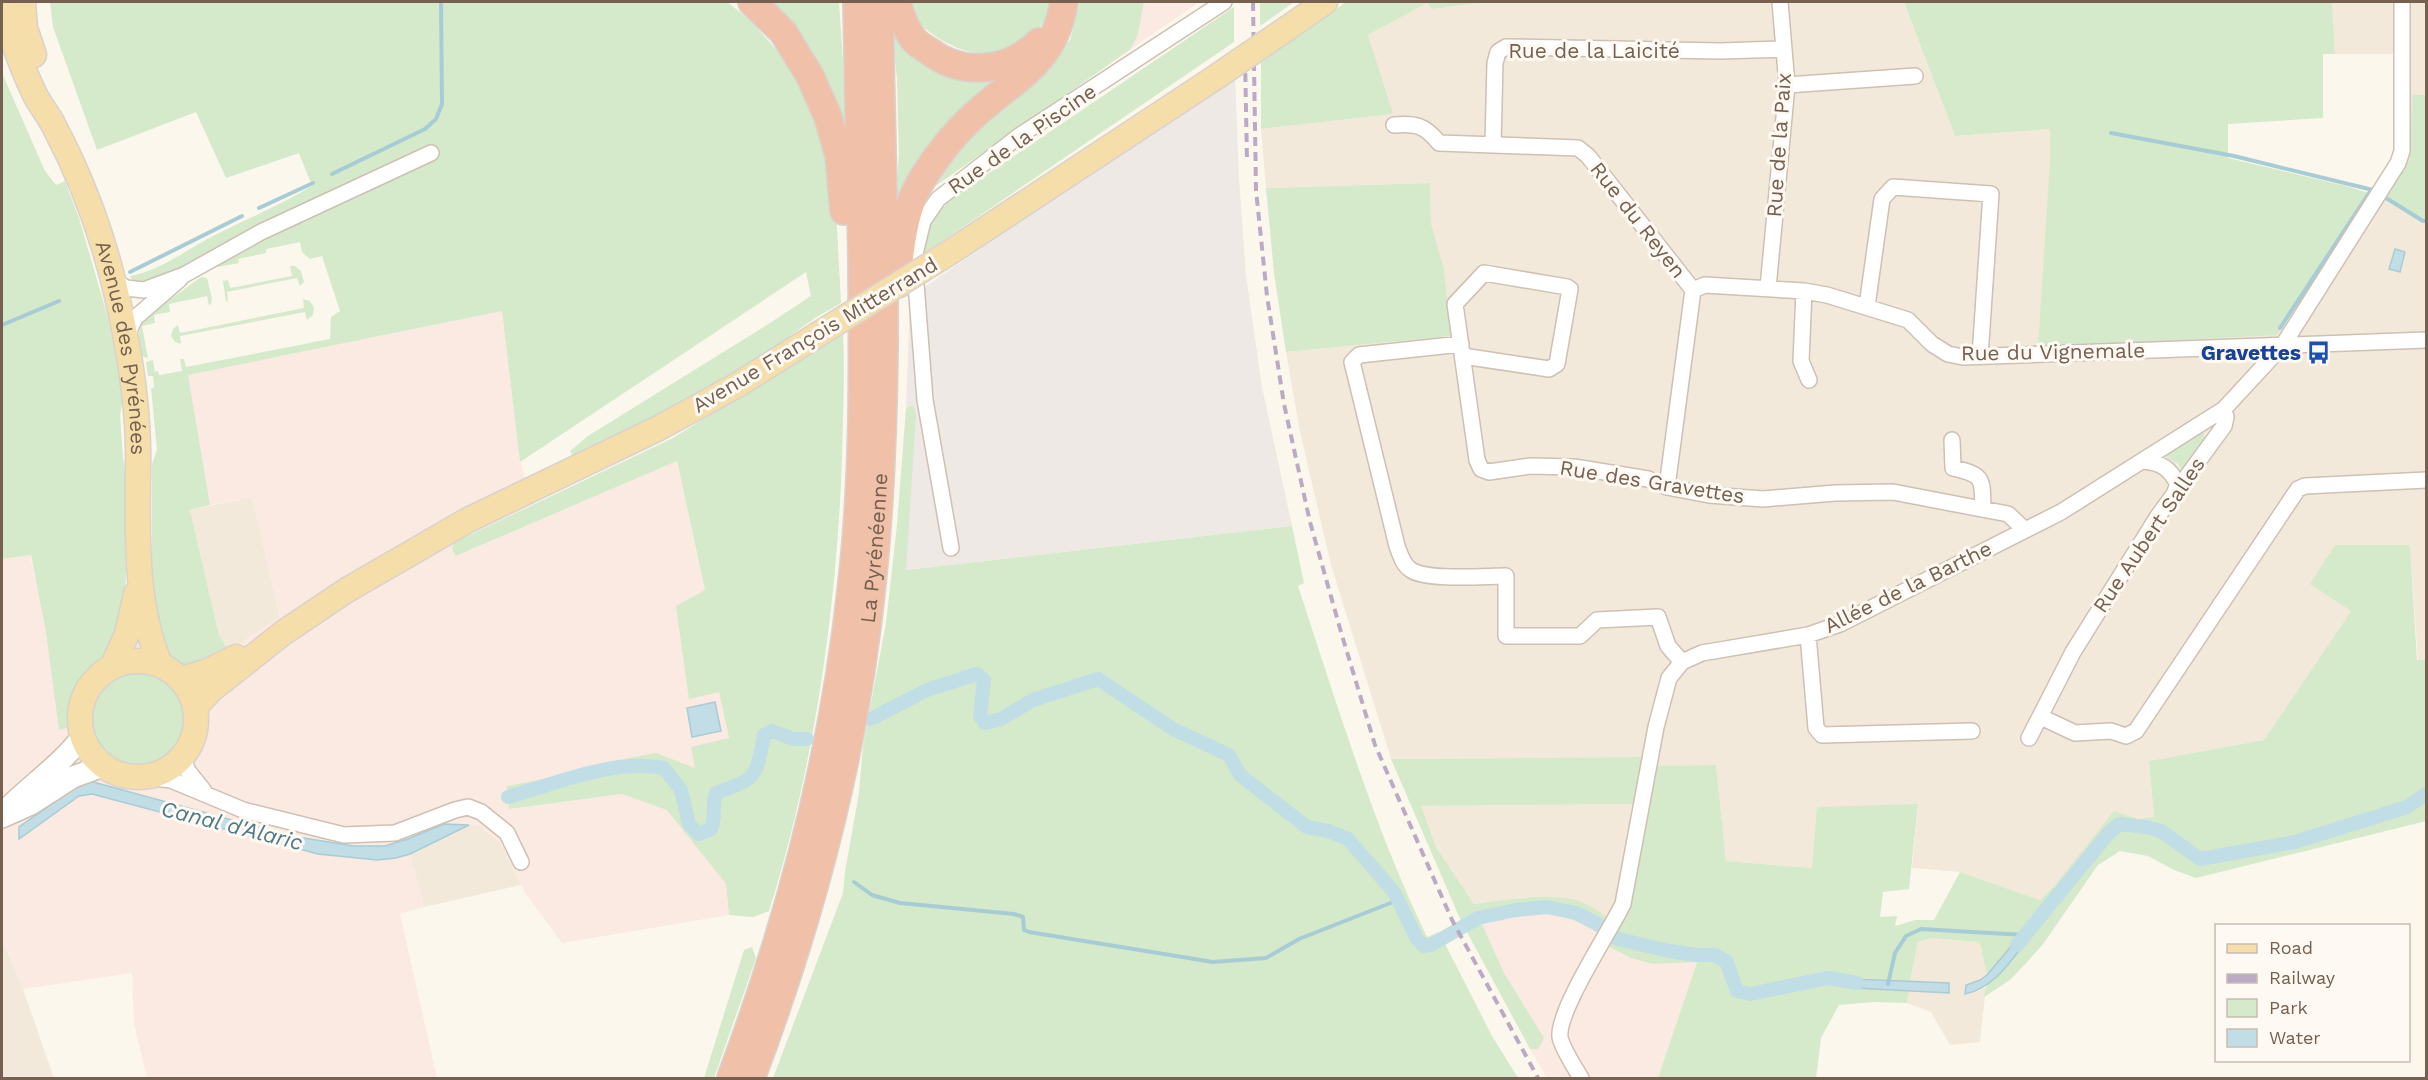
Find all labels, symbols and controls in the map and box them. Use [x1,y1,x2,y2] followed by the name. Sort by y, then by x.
[1508,38,1680,63] street label: Rue de la Laicité
[1761,72,1796,218] street label: Rue de la Paix
[943,78,1101,199] street label: Rue de la Piscine
[1585,157,1691,283] street label: Rue du Reyen
[91,238,151,455] street label: Avenue des Pyrénées
[688,251,942,418] street label: Avenue François Mitterrand
[1961,337,2145,366] street label: Rue du Vignemale
[2201,340,2301,365] place label: Gravettes
[2306,340,2332,366] bus stop icon: Gravettes
[2087,452,2210,617] street label: Rue Aubert Salles
[1558,455,1746,508] street label: Rue des Gravettes
[855,472,892,624] street label: La Pyrénéenne
[1820,535,1996,638] street label: Allée de la Barthe
[159,796,305,855] water label: Canal d'Alaric
[2215,924,2410,1062] legend
[2269,937,2313,958] text: Road
[2269,967,2336,988] text: Railway
[2269,997,2308,1018] text: Park
[2269,1027,2321,1048] text: Water

